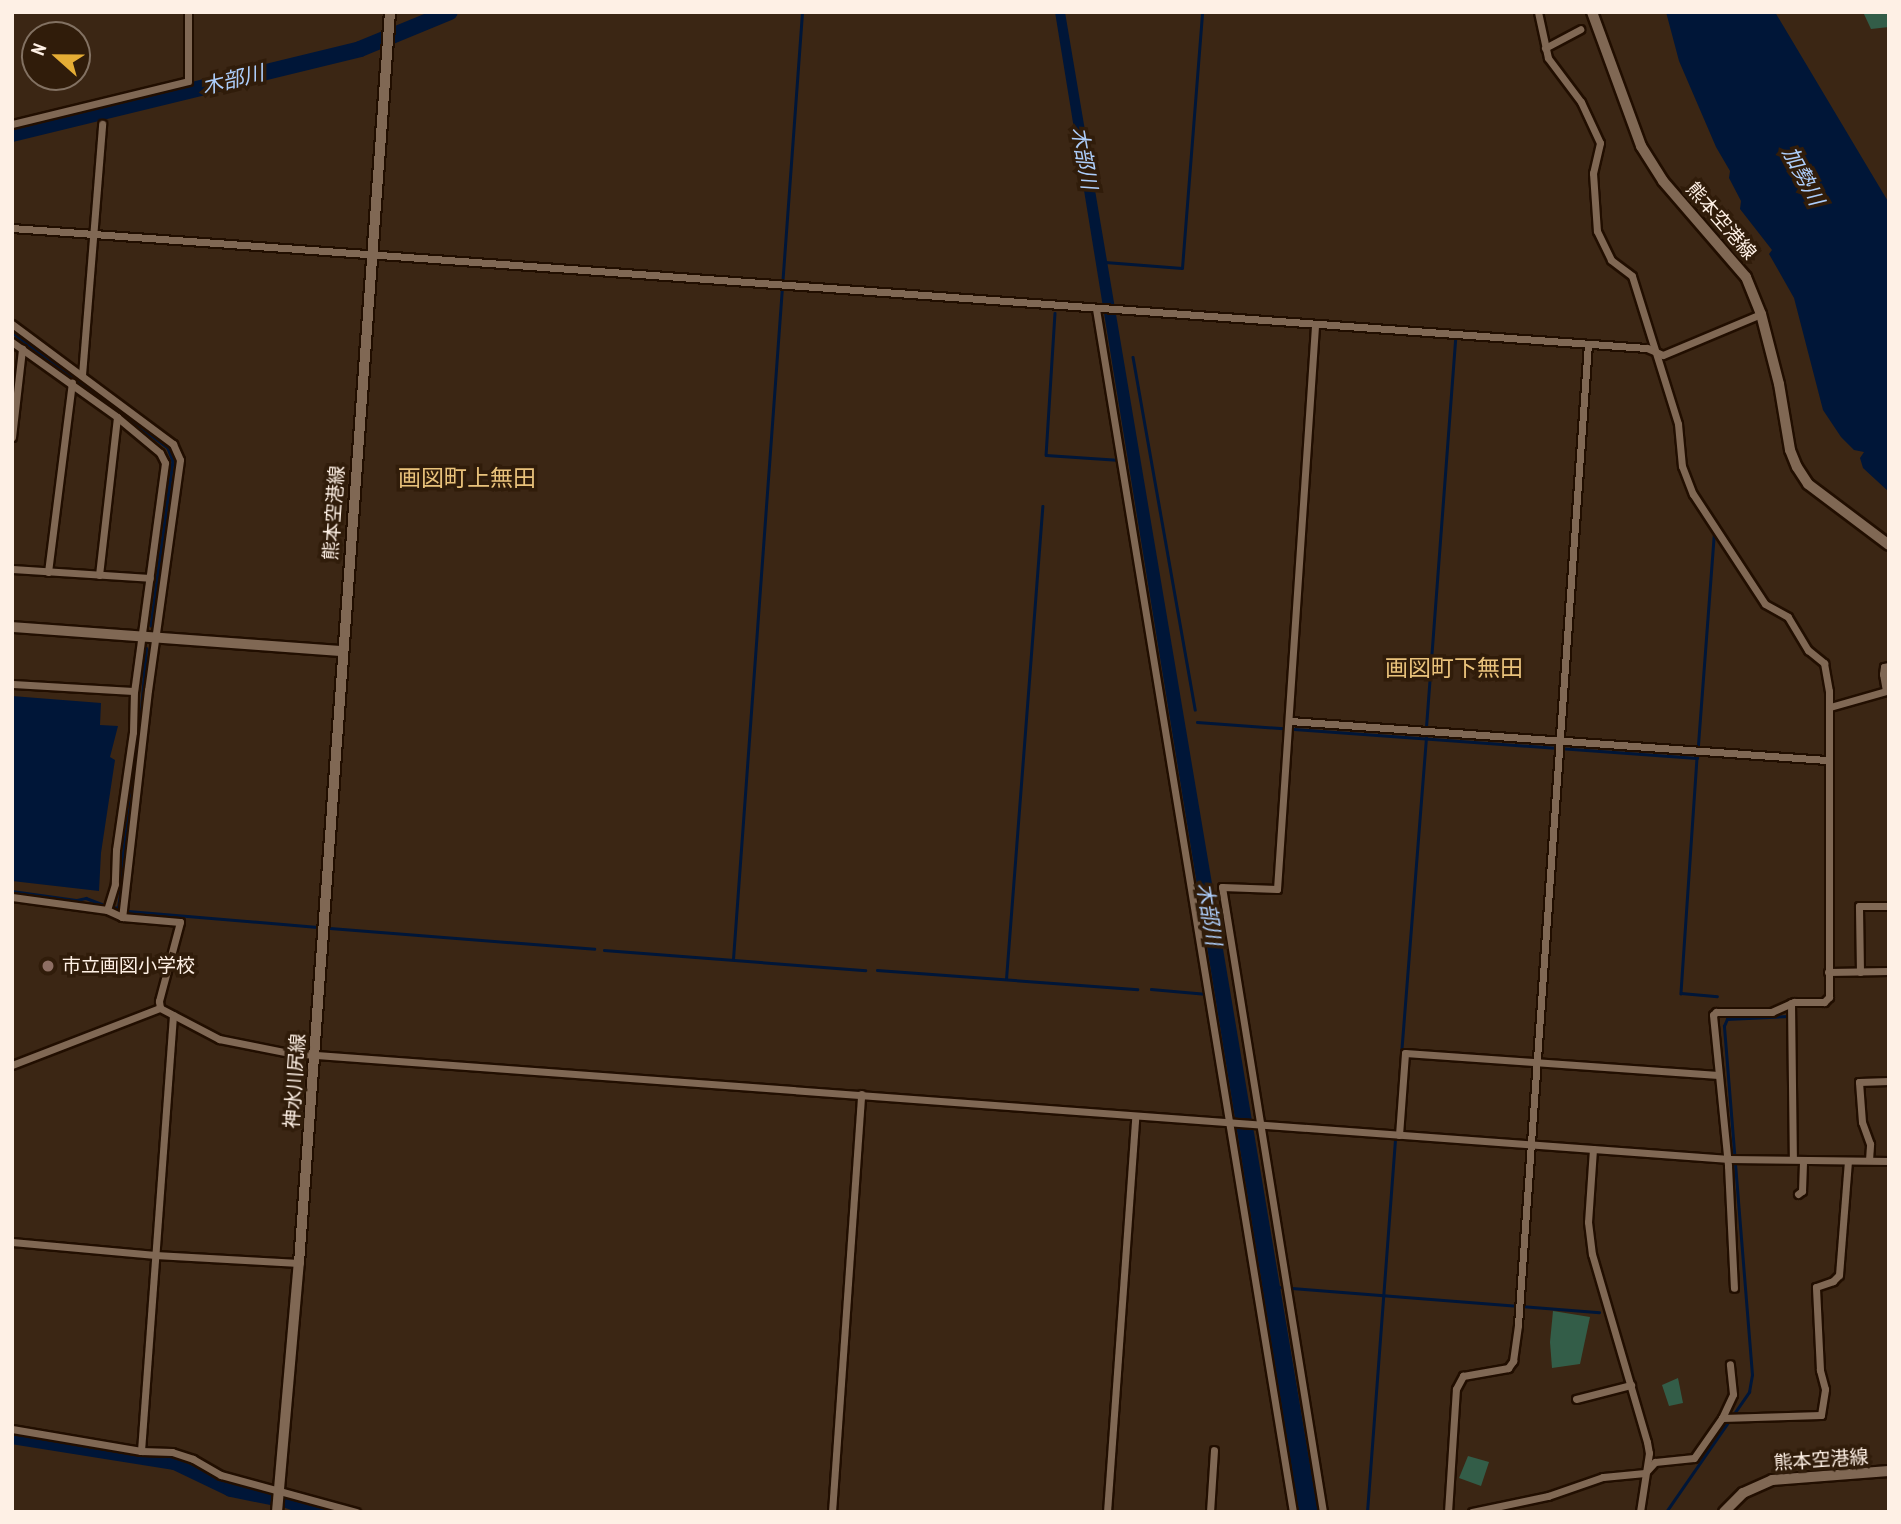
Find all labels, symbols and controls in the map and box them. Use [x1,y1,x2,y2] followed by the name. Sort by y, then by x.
[21,21,91,91] north arrow
[25,40,51,58] text: N
[199,60,267,100] water label: 木部川
[1066,125,1102,191] water label: 木部川
[1777,142,1829,210] water label: 加勢川
[1681,178,1761,264] street label: 熊本空港線
[398,464,536,492] district label: 画図町上無田
[319,465,349,561] street label: 熊本空港線
[1385,654,1523,682] district label: 画図町下無田
[1192,881,1226,947] water label: 木部川
[62,955,195,977] place label: 市立画図小学校
[40,958,56,974] marker: 市立画図小学校
[280,1033,310,1129] street label: 神水川尻線
[1773,1445,1869,1475] street label: 熊本空港線

